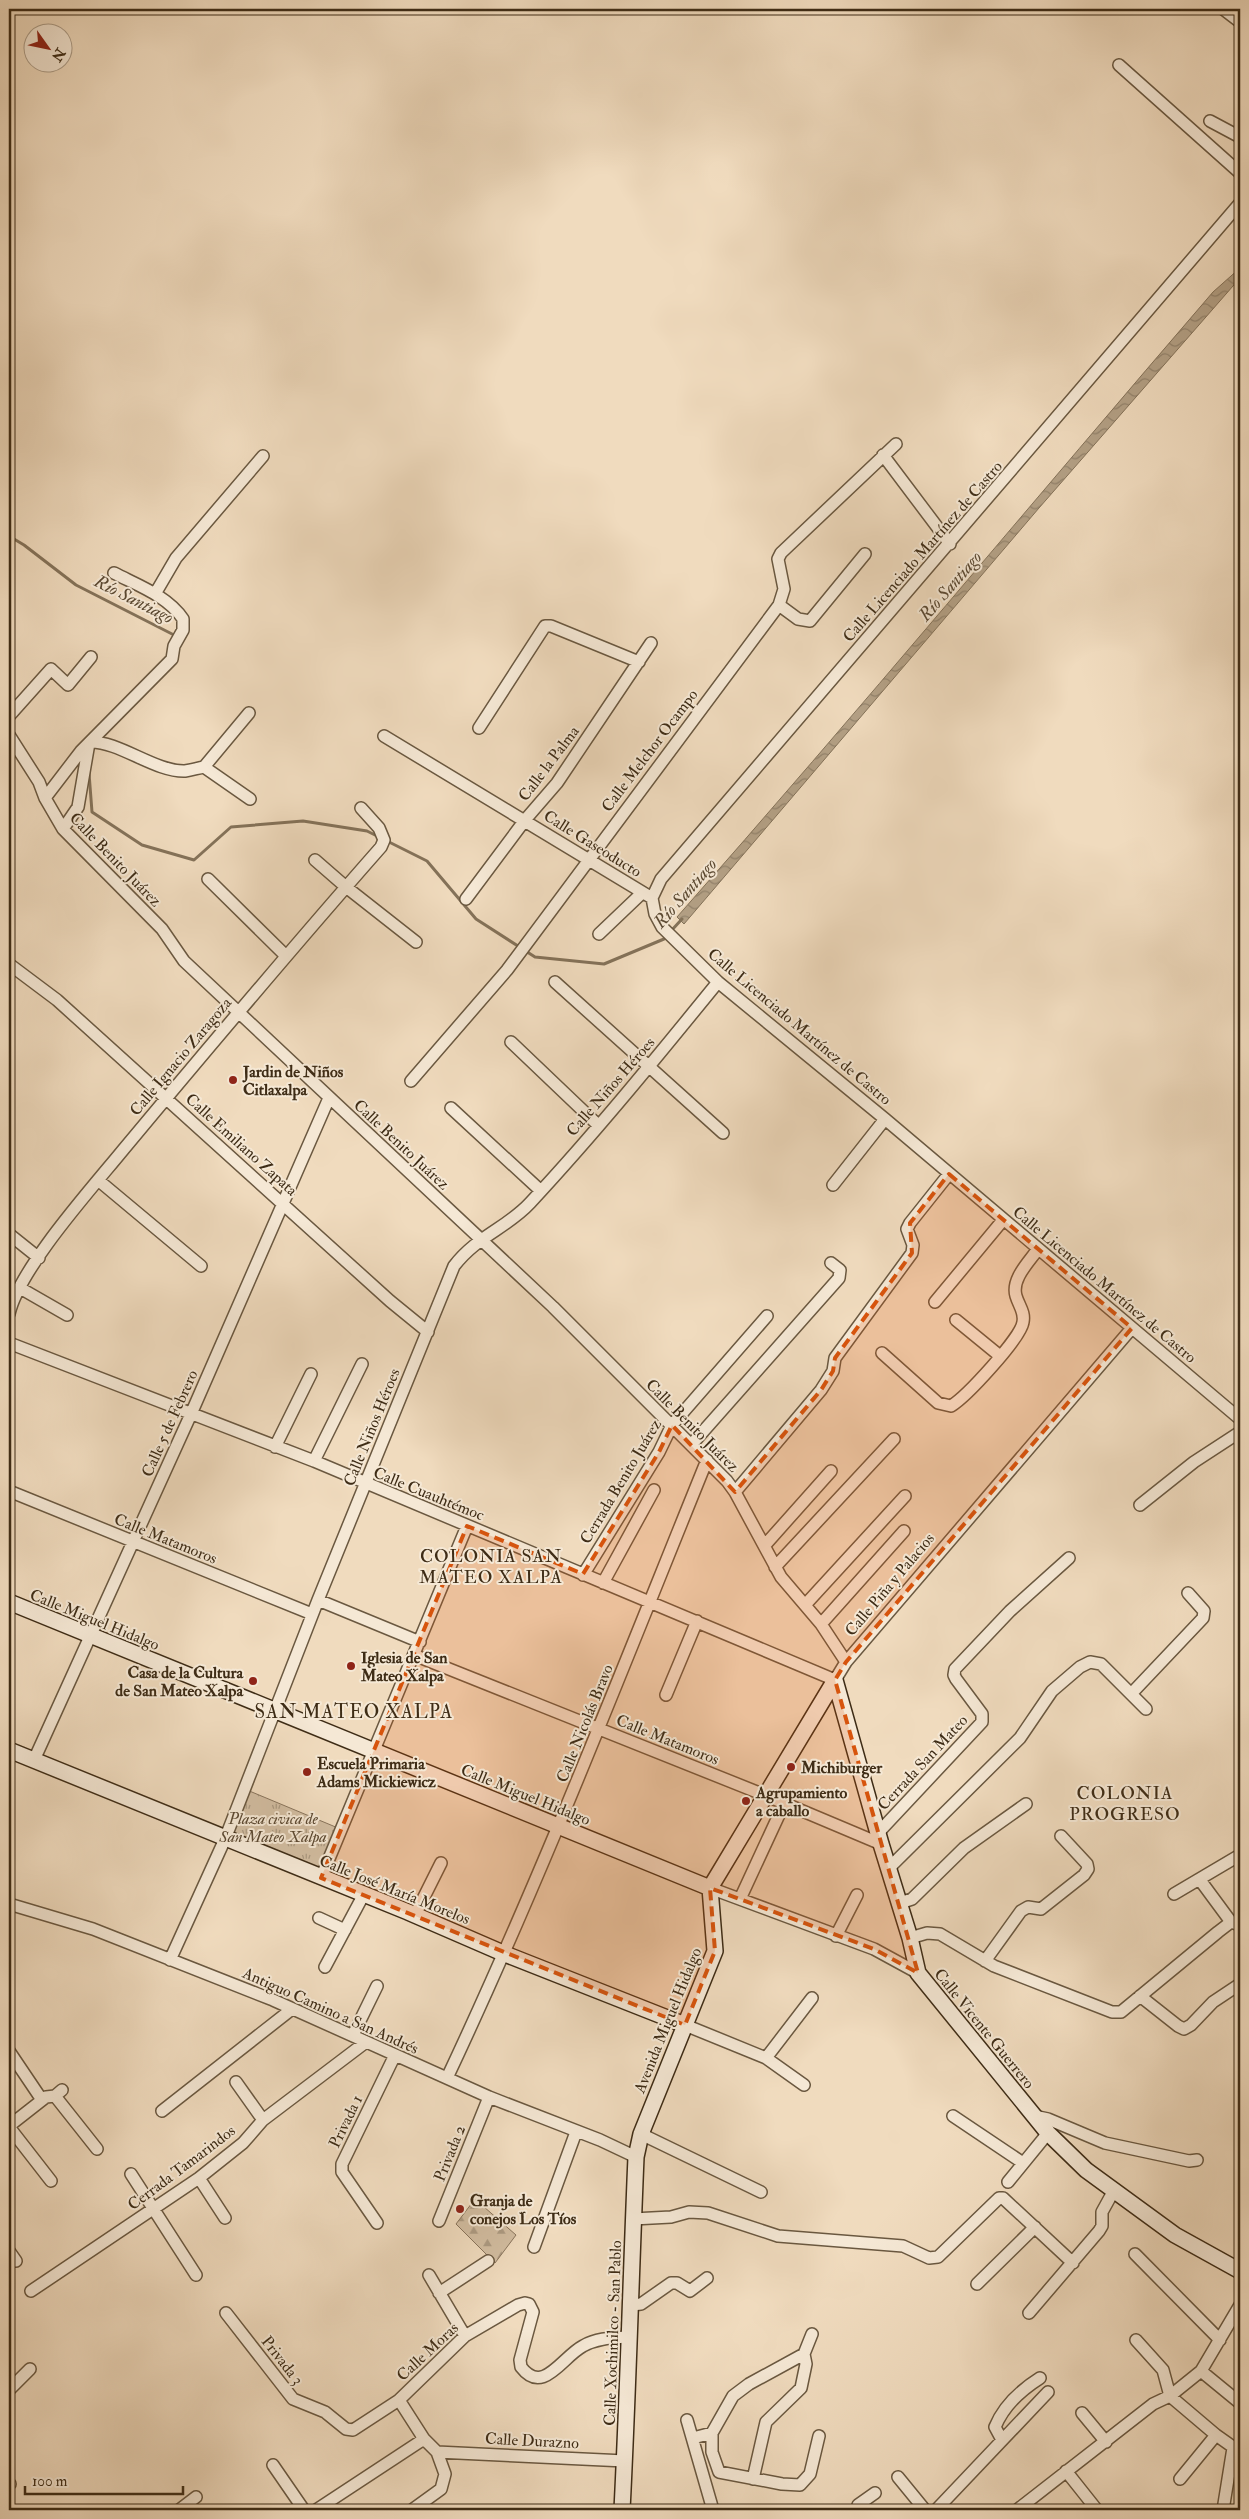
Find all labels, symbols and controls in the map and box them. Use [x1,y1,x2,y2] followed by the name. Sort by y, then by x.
[22,22,72,72] north arrow
[48,44,70,65] text: N
[839,457,1007,646] street label: Calle Licenciado Martínez de Castro
[913,546,987,627] water label: Río Santiago
[89,569,177,629] water label: Río Santiago
[597,685,703,816] street label: Calle Melchor Ocampo
[514,722,584,805] street label: Calle la Palma
[540,806,645,882] street label: Calle Gaseoducto
[64,808,166,912] street label: Calle Benito Juárez
[648,853,722,934] water label: Río Santiago
[703,944,895,1110] street label: Calle Licenciado Martínez de Castro
[125,993,236,1120] street label: Calle Ignacio Zaragoza
[562,1033,659,1140] street label: Calle Niños Héroes
[242,1062,344,1101] place label: Jardin de Niños Citlaxalpa
[227,1074,239,1086] marker: Jardin de Niños Citlaxalpa
[181,1089,302,1201] street label: Calle Emiliano Zapata
[349,1095,454,1195] street label: Calle Benito Juárez
[1008,1202,1200,1368] street label: Calle Licenciado Martínez de Castro
[137,1366,203,1480] street label: Calle 5 de Febrero
[339,1366,405,1489] street label: Calle Niños Héroes
[641,1375,743,1477] street label: Calle Benito Juárez
[576,1415,667,1548] street label: Cerrada Benito Juárez
[370,1463,487,1525] street label: Calle Cuauhtémoc
[111,1509,220,1569] street label: Calle Matamoros
[841,1529,939,1640] street label: Calle Piña y Palacios
[419,1545,563,1589] district label: COLONIA SAN MATEO XALPA
[27,1585,163,1655] street label: Calle Miguel Hidalgo
[360,1648,448,1687] place label: Iglesia de San Mateo Xalpa
[345,1660,357,1672] marker: Iglesia de San Mateo Xalpa
[552,1661,618,1785] street label: Calle Nicolás Bravo
[115,1663,243,1702] place label: Casa de la Cultura de San Mateo Xalpa
[247,1675,259,1687] marker: Casa de la Cultura de San Mateo Xalpa
[255,1700,453,1724] district label: SAN MATEO XALPA
[613,1710,722,1770] street label: Calle Matamoros
[873,1711,972,1815] street label: Cerrada San Mateo
[316,1754,436,1792] place label: Escuela Primaria Adams Mickiewicz
[800,1758,883,1779] place label: Michiburger
[458,1760,594,1830] street label: Calle Miguel Hidalgo
[785,1761,797,1773] marker: Michiburger
[301,1766,313,1778] marker: Escuela Primaria Adams Mickiewicz
[1069,1782,1181,1826] district label: COLONIA PROGRESO
[755,1783,848,1821] place label: Agrupamiento a caballo
[740,1795,752,1807] marker: Agrupamiento a caballo
[218,1809,327,1847] park label: Plaza civica de San Mateo Xalpa
[316,1851,473,1930] street label: Calle José María Morelos
[629,1944,706,2097] street label: Avenida Miguel Hidalgo
[239,1963,422,2059] street label: Antiguo Camino a San Andrés
[930,1964,1039,2093] street label: Calle Vicente Guerrero
[325,2092,367,2151] street label: Privada 1
[124,2121,239,2215] street label: Cerrada Tamarindos
[430,2122,470,2184] street label: Privada 2
[470,2191,577,2229] place label: Granja de conejos Los Tíos
[454,2203,466,2215] marker: Granja de conejos Los Tíos
[600,2240,626,2426] street label: Calle Xochimilco - San Pablo
[393,2318,463,2385] street label: Calle Moras
[257,2332,308,2389] street label: Privada 3
[485,2429,580,2453] street label: Calle Durazno
[25,2464,182,2496] scale bar
[32,2472,68,2491] text: 100 m

